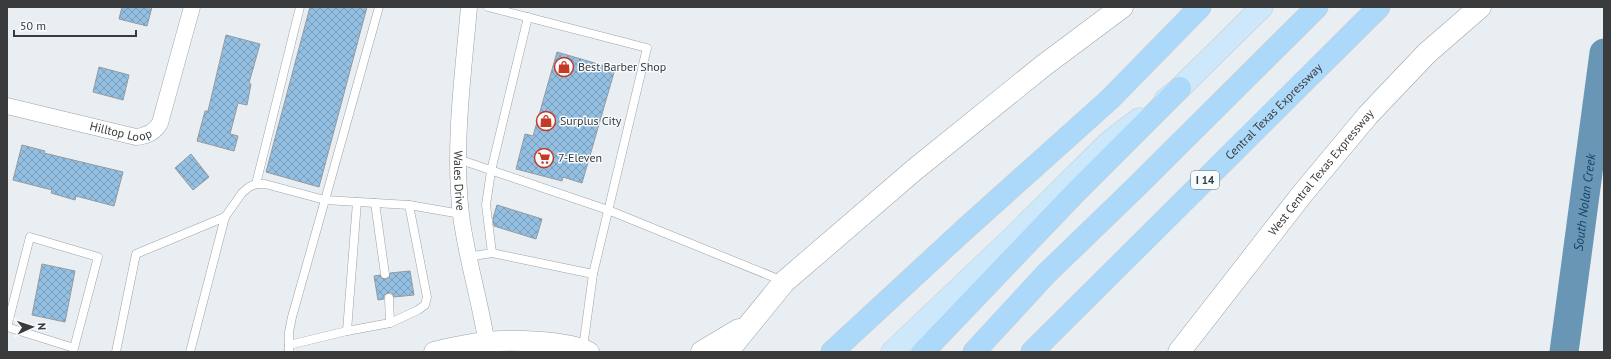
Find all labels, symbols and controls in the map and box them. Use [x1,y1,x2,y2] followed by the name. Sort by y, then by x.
[14,12,136,38] scale bar
[20,18,46,33] text: 50 m
[553,56,575,78] shop icon: Best Barber Shop
[578,59,666,74] place label: Best Barber Shop
[1222,59,1325,163] street label: Central Texas Expressway
[1265,105,1377,238] street label: West Central Texas Expressway
[535,110,557,132] shop icon: Surplus City
[560,113,622,128] place label: Surplus City
[88,118,154,145] street label: Hilltop Loop
[533,147,555,169] supermarket icon: 7-Eleven
[451,150,468,211] street label: Wales Drive
[558,150,602,165] place label: 7-Eleven
[1570,152,1600,252] water label: South Nolan Creek
[1191,171,1219,189] road number: I 14
[12,307,52,347] north arrow
[35,322,49,330] text: N

